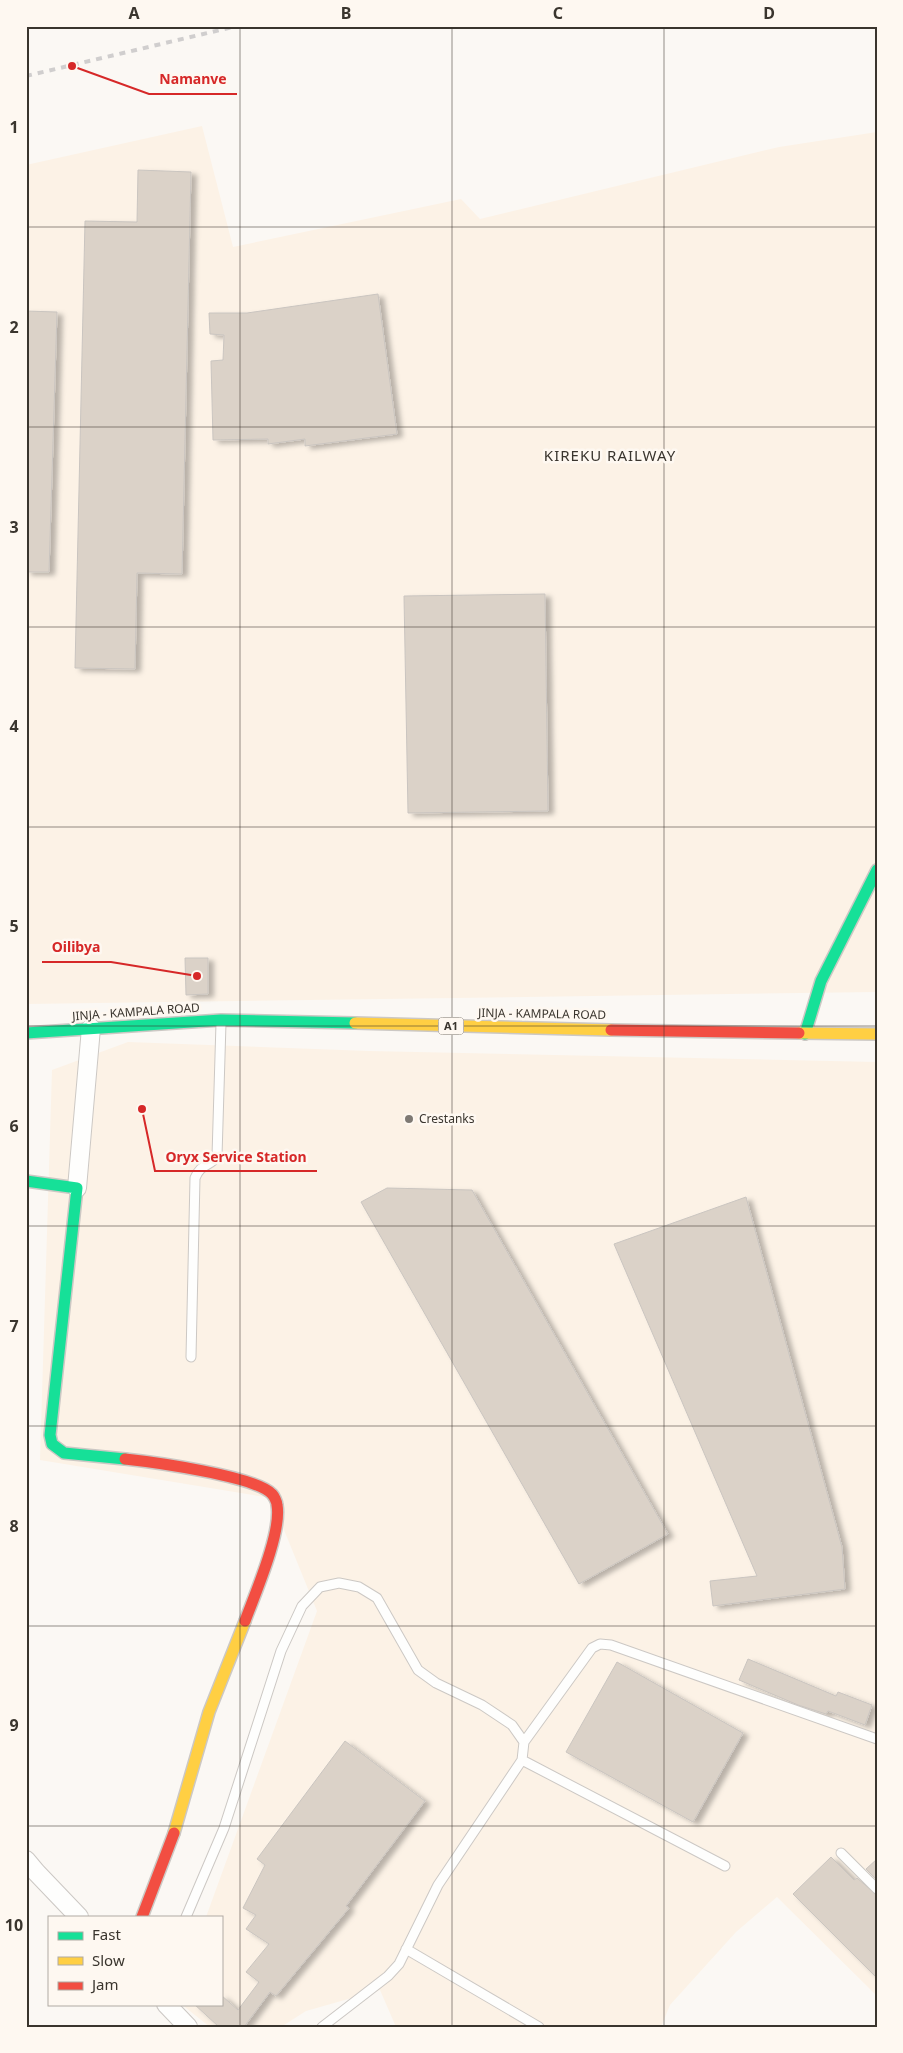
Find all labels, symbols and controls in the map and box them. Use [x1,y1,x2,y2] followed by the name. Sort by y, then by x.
[128,2,140,24] text: A
[341,2,351,24] text: B
[553,2,563,24] text: C
[763,2,775,24] text: D
[149,65,237,94] callout: Namanve
[159,69,227,88] text: Namanve
[9,116,19,138] text: 1
[9,316,19,338] text: 2
[544,445,676,465] district label: KIREKU RAILWAY
[9,516,19,538] text: 3
[9,715,19,737] text: 4
[9,915,19,937] text: 5
[42,933,111,962] callout: Oilibya
[52,937,100,956] text: Oilibya
[71,999,201,1025] street label: JINJA - KAMPALA ROAD
[477,1004,606,1023] street label: JINJA - KAMPALA ROAD
[438,1018,464,1034] road number: A1
[419,1110,475,1127] place label: Crestanks
[403,1113,415,1125] marker: Crestanks
[9,1115,19,1137] text: 6
[155,1142,317,1171] callout: Oryx Service Station
[165,1147,307,1166] text: Oryx Service Station
[9,1315,19,1337] text: 7
[9,1515,19,1537] text: 8
[9,1714,19,1736] text: 9
[5,1914,23,1936] text: 10
[48,1916,222,2006] legend
[92,1924,121,1944] text: Fast
[92,1950,125,1970] text: Slow
[90,1974,119,1994] text: Jam

